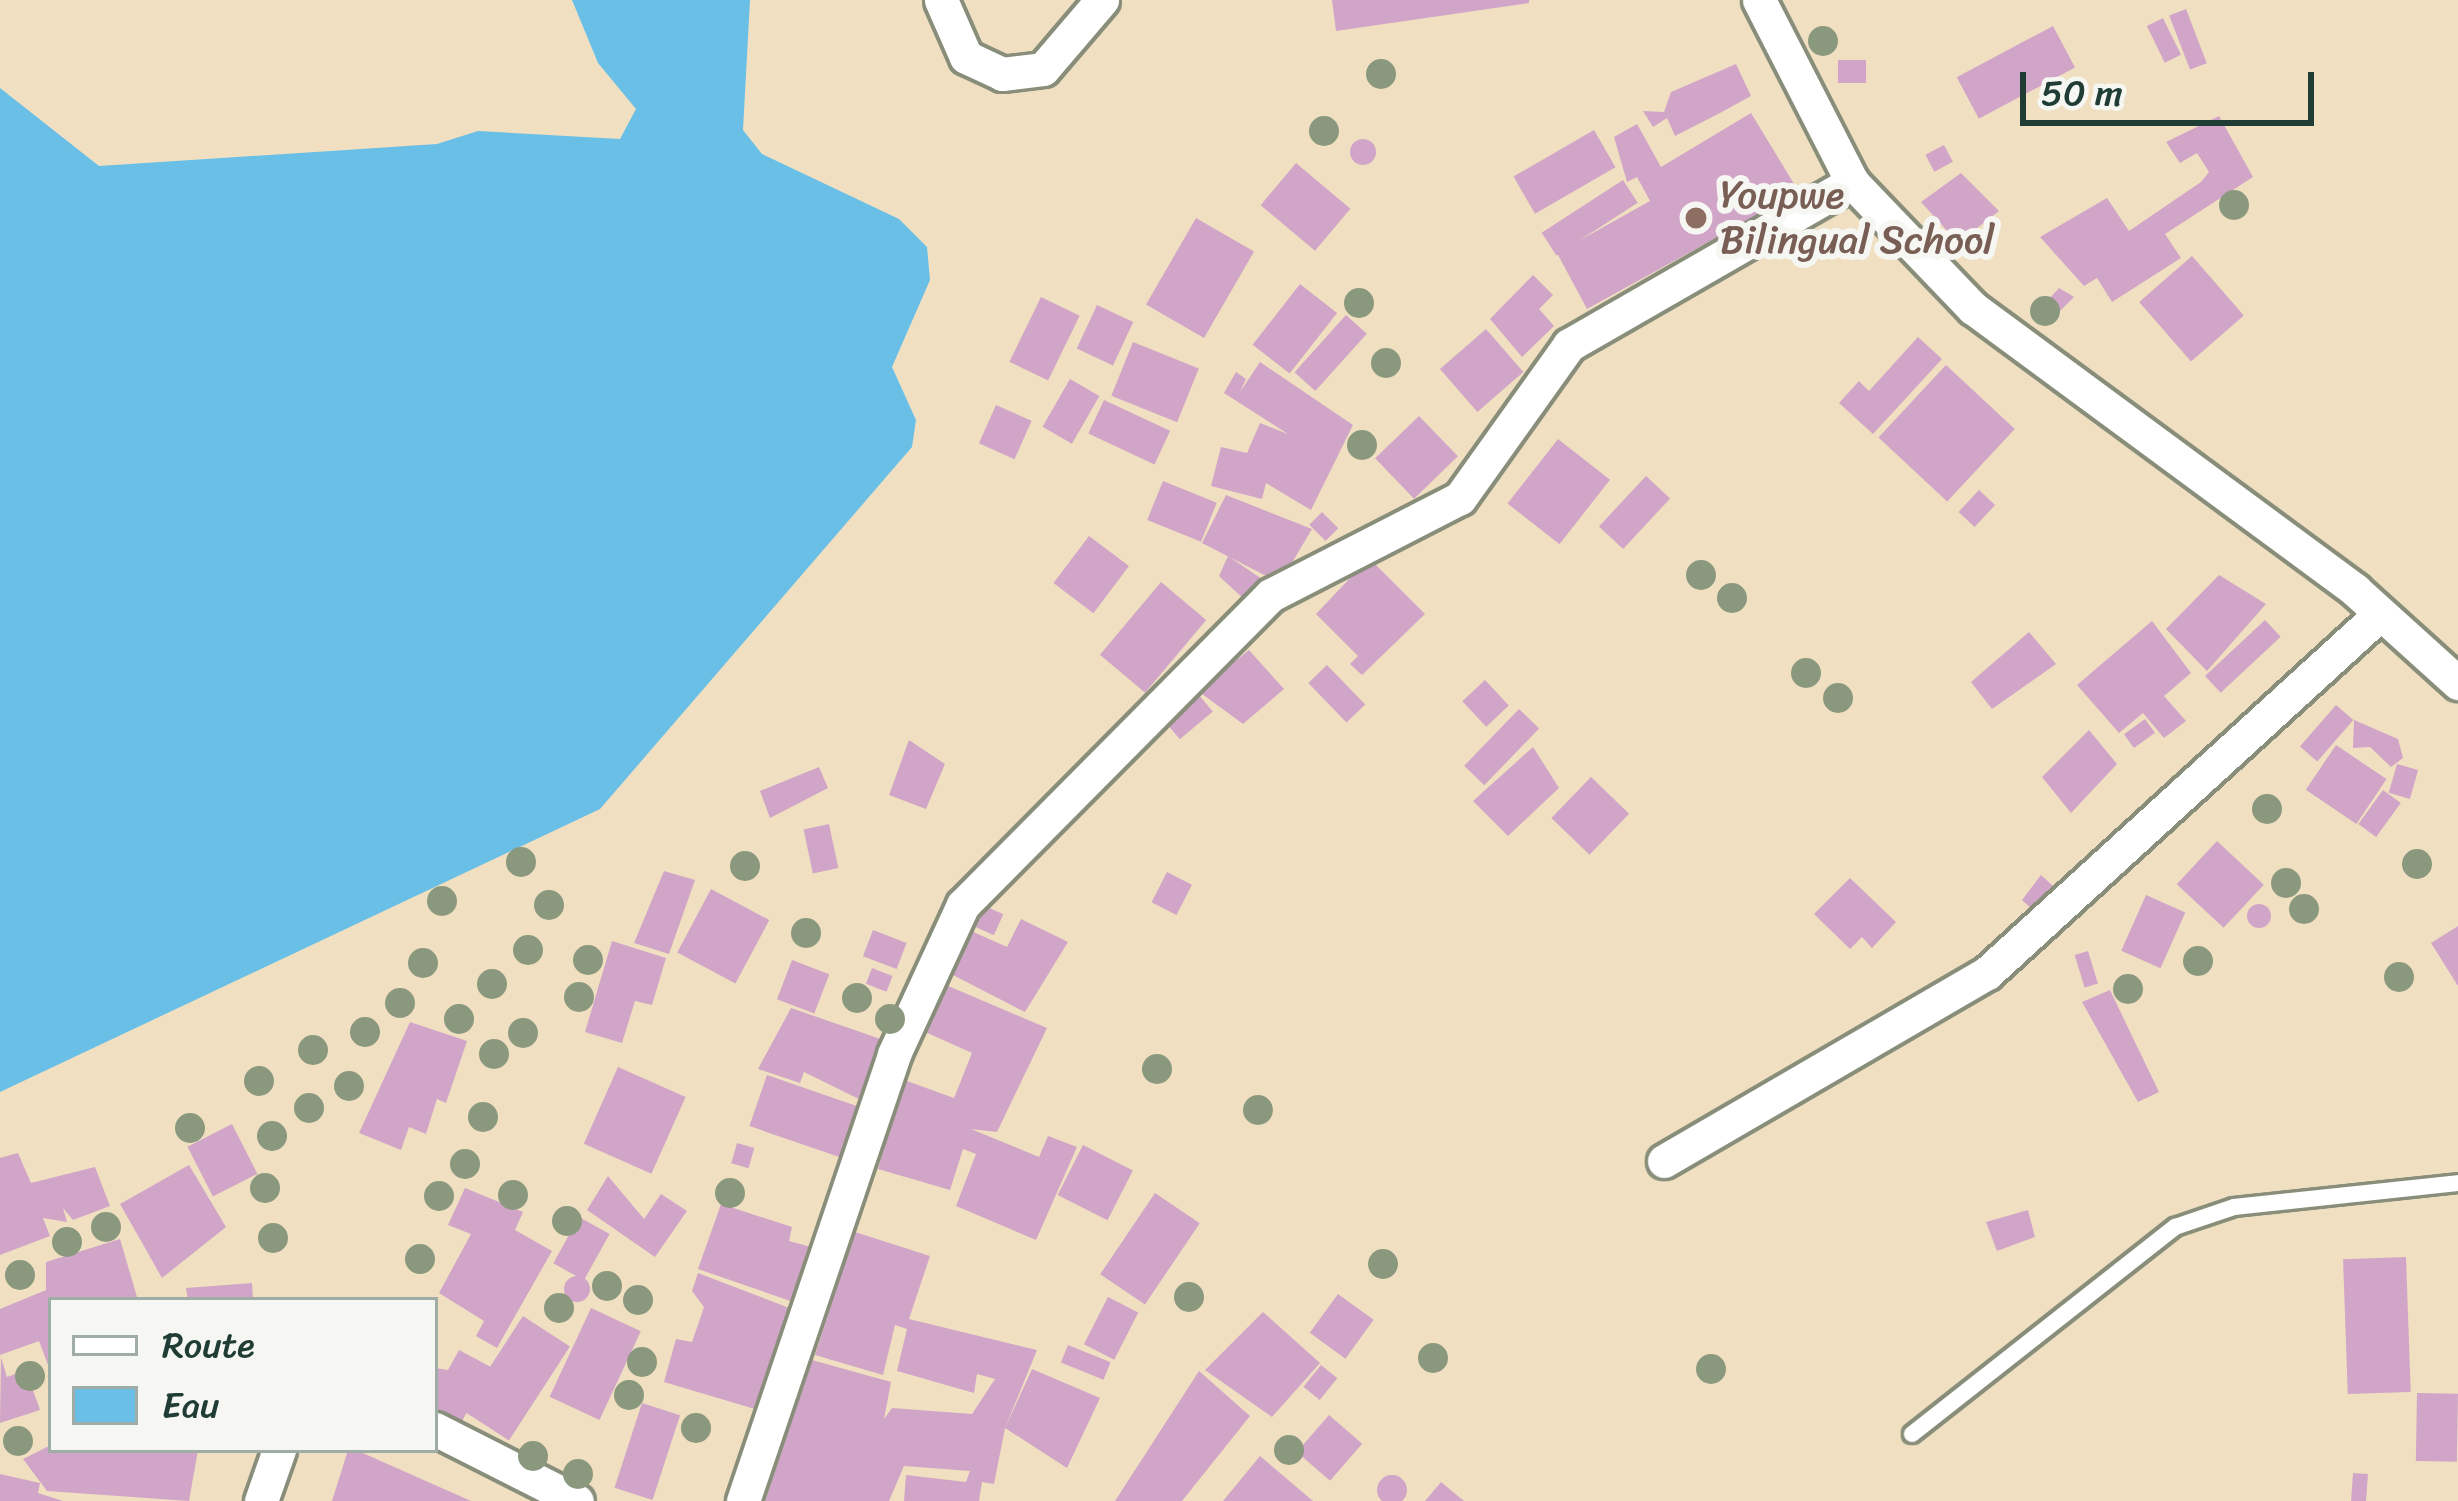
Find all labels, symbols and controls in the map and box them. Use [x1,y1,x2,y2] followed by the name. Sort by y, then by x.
[2026,48,2320,122] scale bar
[2041,61,2123,125] text: 50 m
[1720,173,1995,264] place label: Youpwe Bilingual School
[1683,205,1709,231] marker: Youpwe Bilingual School
[48,1297,438,1453] legend
[162,1313,255,1377] text: Route
[162,1373,219,1437] text: Eau

